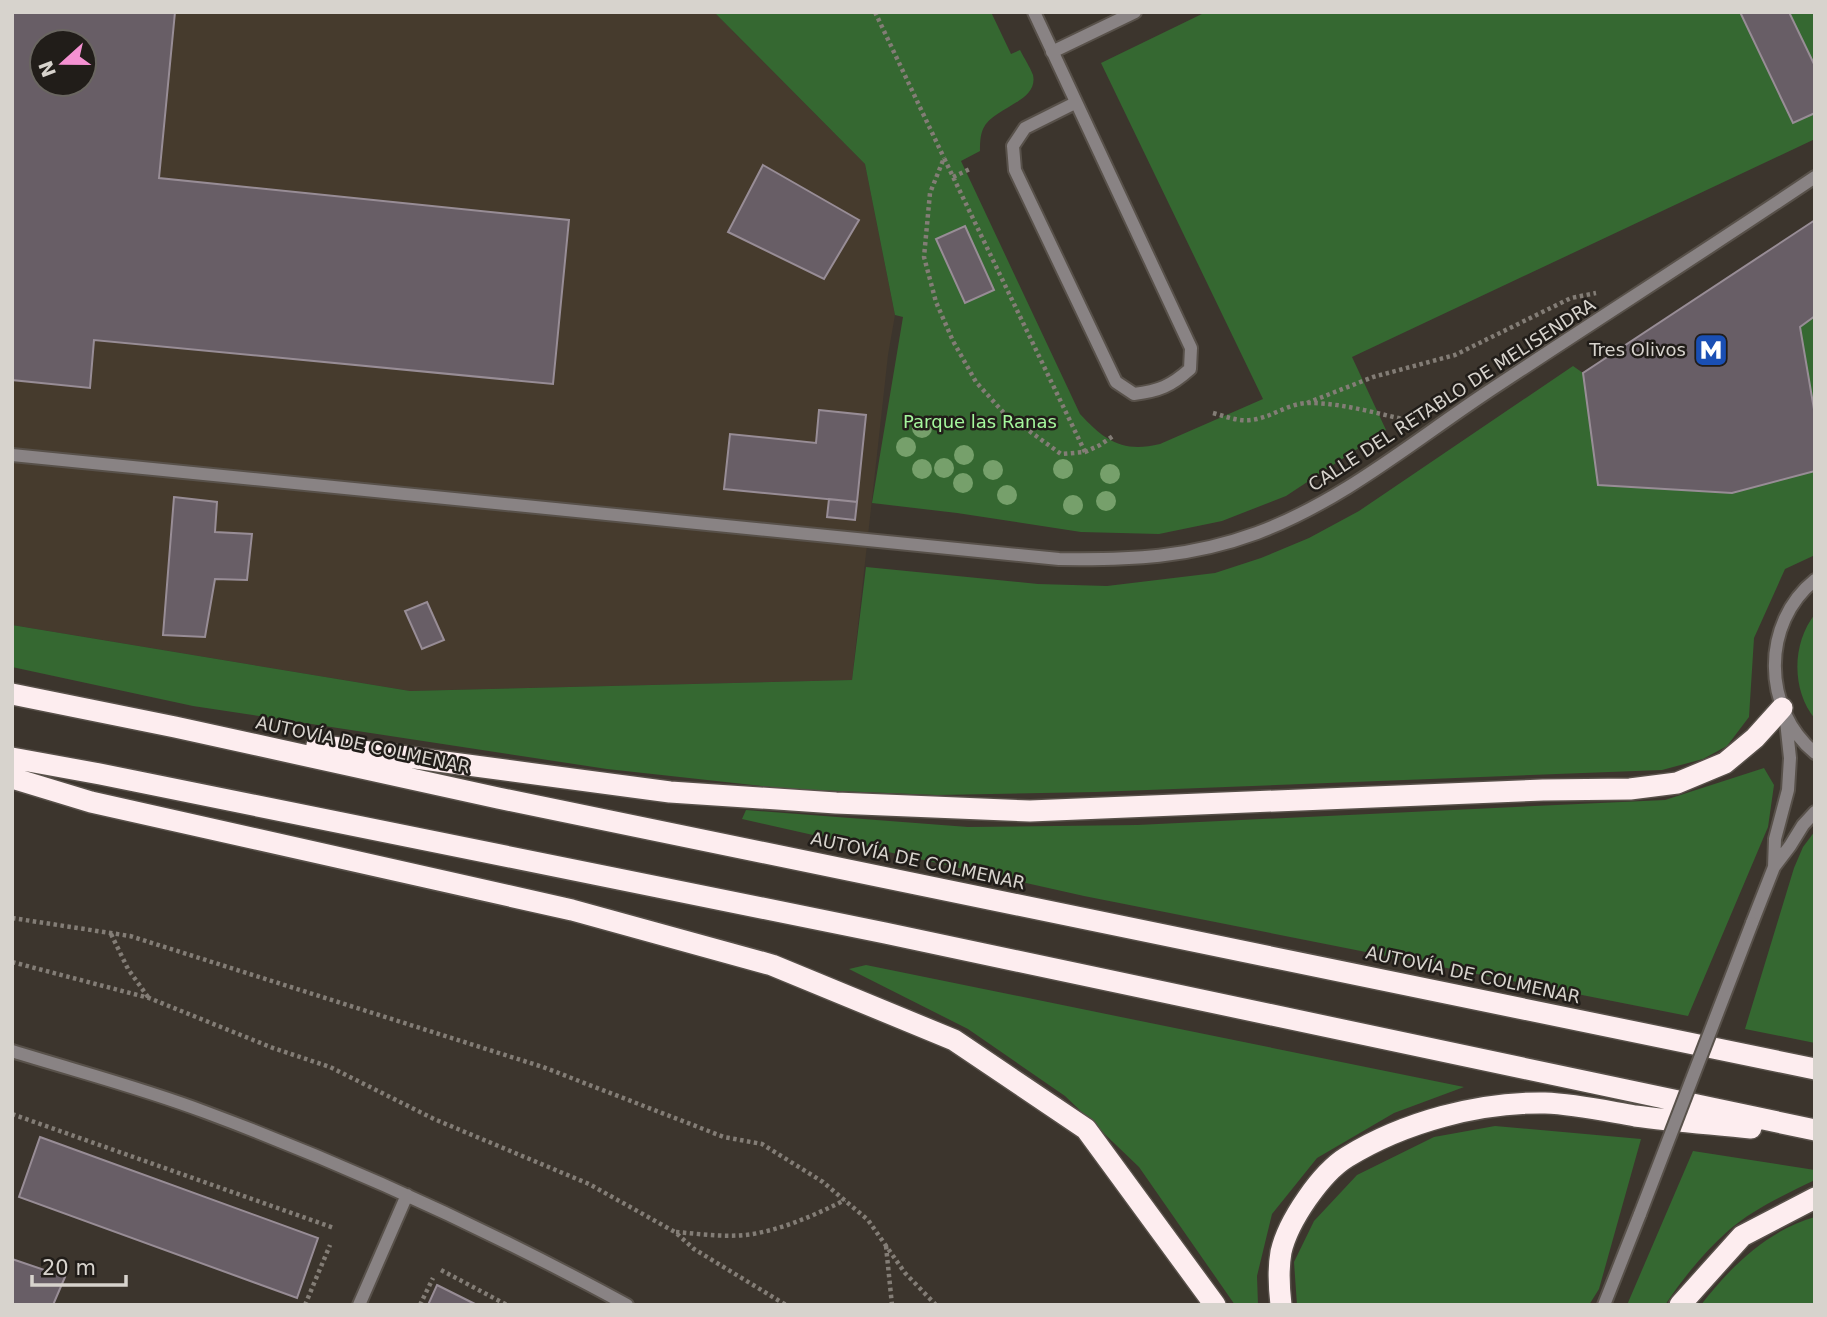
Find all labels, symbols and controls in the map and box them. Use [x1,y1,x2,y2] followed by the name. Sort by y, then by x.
[28,28,98,98] north arrow
[34,58,60,80] text: N
[1304,293,1600,495] street label: CALLE DEL RETABLO DE MELISENDRA
[1692,331,1730,369] metro station icon: Tres Olivos
[1588,339,1686,360] place label: Tres Olivos
[903,411,1057,432] park label: Parque las Ranas
[254,711,472,778] street label: AUTOVÍA DE COLMENAR
[809,827,1027,894] street label: AUTOVÍA DE COLMENAR
[1364,941,1582,1008] street label: AUTOVÍA DE COLMENAR
[32,1244,126,1288] scale bar
[42,1256,96,1280] text: 20 m

